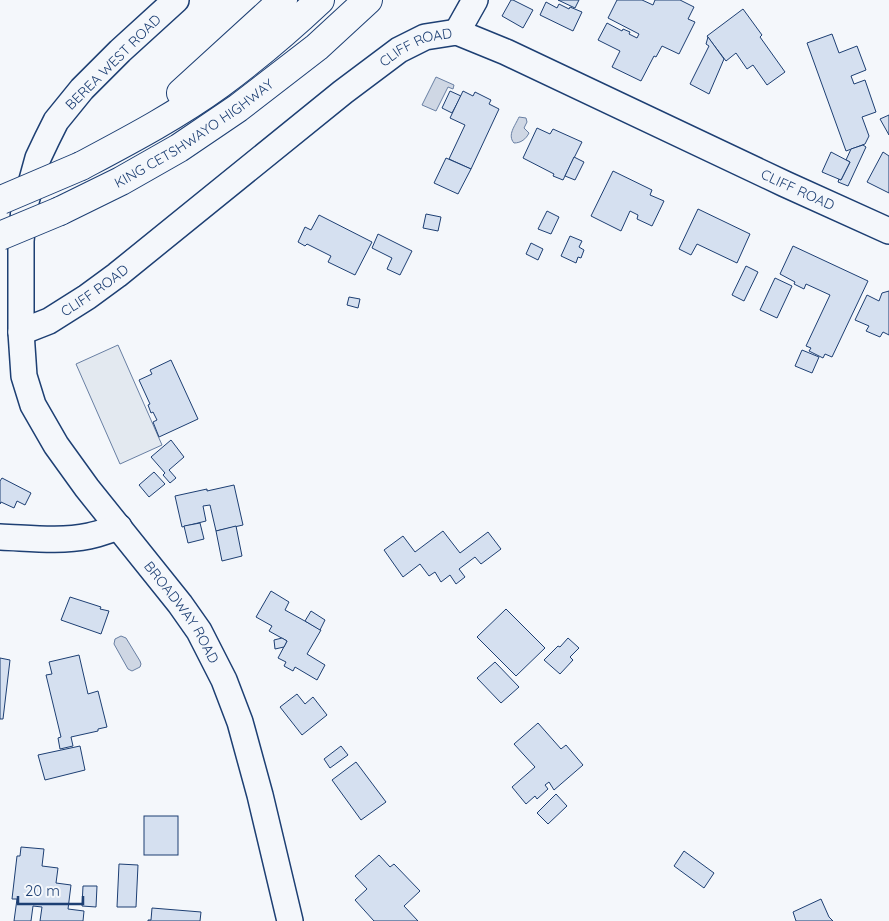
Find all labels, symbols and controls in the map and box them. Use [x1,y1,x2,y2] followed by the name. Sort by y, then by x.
[61,10,165,114] street label: BEREA WEST ROAD
[376,24,453,71] street label: CLIFF ROAD
[111,75,277,192] street label: KING CETSHWAYO HIGHWAY
[758,165,837,214] street label: CLIFF ROAD
[57,260,132,320] street label: CLIFF ROAD
[140,557,223,666] street label: BROADWAY ROAD
[18,874,82,906] scale bar
[25,881,60,900] text: 20 m

